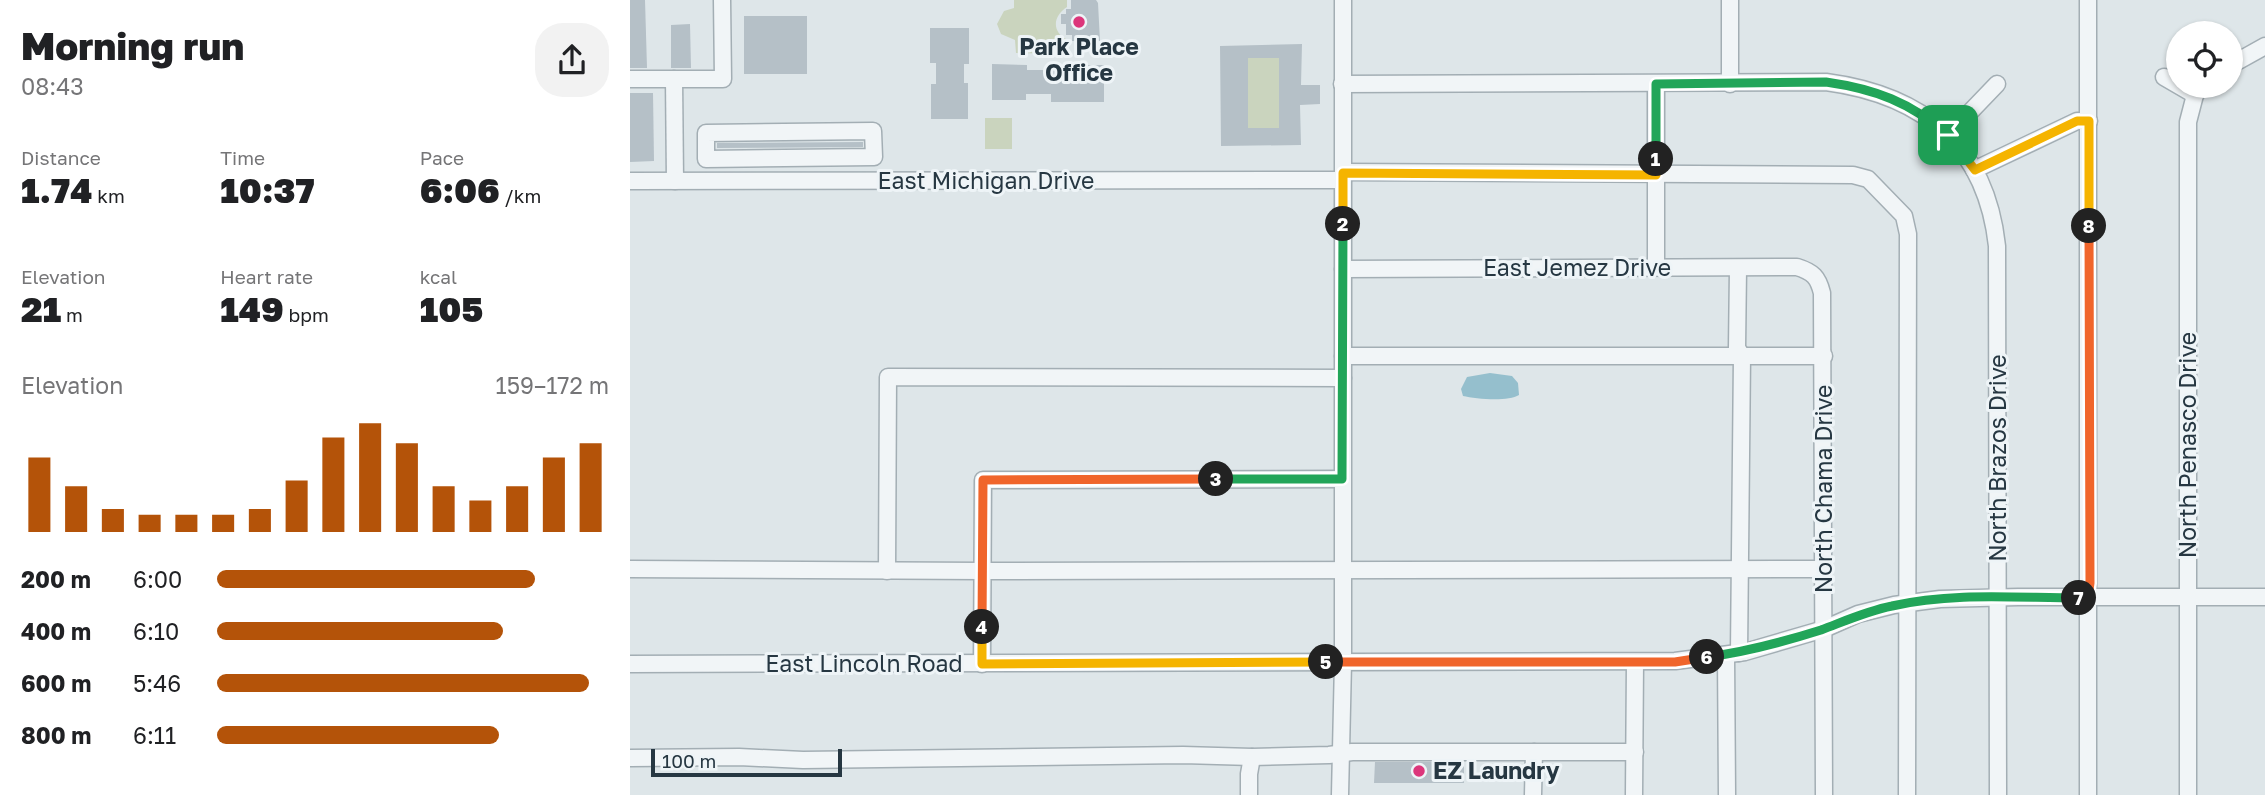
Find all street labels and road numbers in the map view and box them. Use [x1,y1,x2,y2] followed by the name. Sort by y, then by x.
[878,166,1094,194] street label: East Michigan Drive
[1483,253,1671,281] street label: East Jemez Drive
[2173,332,2201,558] street label: North Penasco Drive
[1983,354,2011,562] street label: North Brazos Drive
[1809,385,1837,593] street label: North Chama Drive
[765,649,963,677] street label: East Lincoln Road

